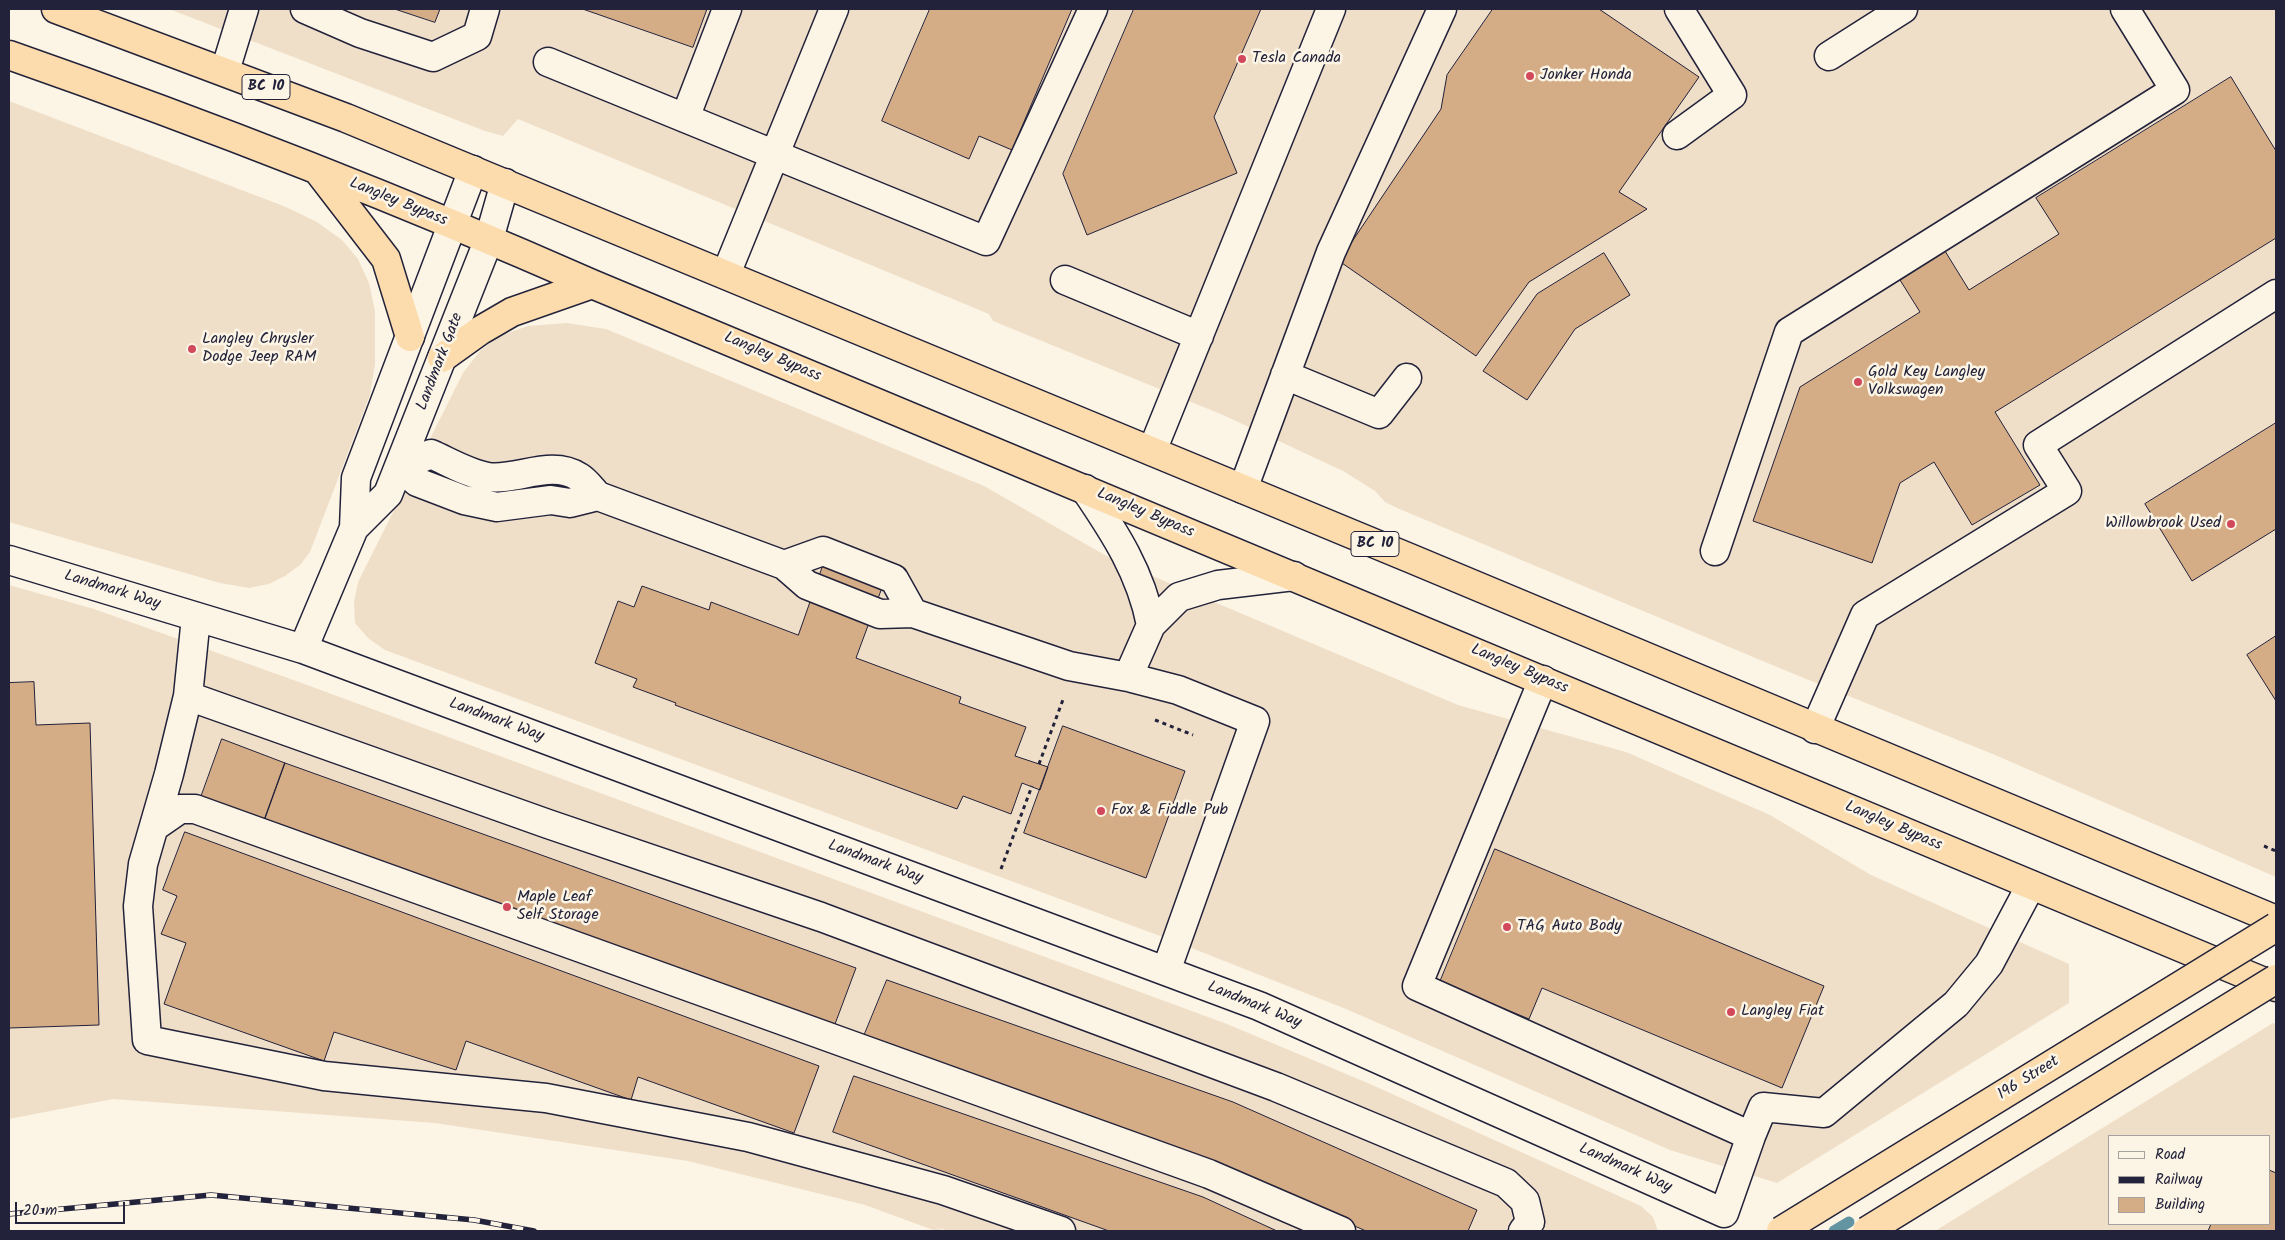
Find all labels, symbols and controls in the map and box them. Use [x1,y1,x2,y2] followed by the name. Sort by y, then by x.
[1252,49,1341,69] place label: Tesla Canada
[1236,53,1248,65] marker: Tesla Canada
[1540,66,1632,86] place label: Jonker Honda
[1524,70,1536,82] marker: Jonker Honda
[242,74,290,100] road number: BC 10
[346,175,450,231] street label: Langley Bypass
[414,311,468,413] street label: Landmark Gate
[720,329,824,387] street label: Langley Bypass
[202,330,316,368] place label: Langley Chrysler Dodge Jeep RAM
[186,343,198,355] marker: Langley Chrysler Dodge Jeep RAM
[1868,363,1985,401] place label: Gold Key Langley Volkswagen
[1852,376,1864,388] marker: Gold Key Langley Volkswagen
[1093,485,1197,543] street label: Langley Bypass
[2105,514,2221,534] place label: Willowbrook Used
[2225,518,2237,530] marker: Willowbrook Used
[1351,532,1399,556] road number: BC 10
[62,567,162,615] street label: Landmark Way
[1467,641,1571,699] street label: Langley Bypass
[446,695,546,747] street label: Landmark Way
[1841,798,1945,856] street label: Langley Bypass
[1111,801,1228,821] place label: Fox & Fiddle Pub
[1095,805,1107,817] marker: Fox & Fiddle Pub
[825,837,925,889] street label: Landmark Way
[517,888,599,926] place label: Maple Leaf Self Storage
[501,901,513,913] marker: Maple Leaf Self Storage
[1517,917,1622,937] place label: TAG Auto Body
[1501,921,1513,933] marker: TAG Auto Body
[1204,978,1304,1034] street label: Landmark Way
[1741,1002,1824,1022] place label: Langley Fiat
[1725,1006,1737,1018] marker: Langley Fiat
[1995,1053,2063,1105] street label: 196 Street
[2108,1135,2270,1225] legend
[1576,1140,1674,1198] street label: Landmark Way
[2155,1143,2185,1167] text: Road
[2155,1168,2202,1192] text: Railway
[18,1192,128,1224] scale bar
[2155,1193,2205,1217] text: Building
[23,1199,57,1223] text: 20 m

